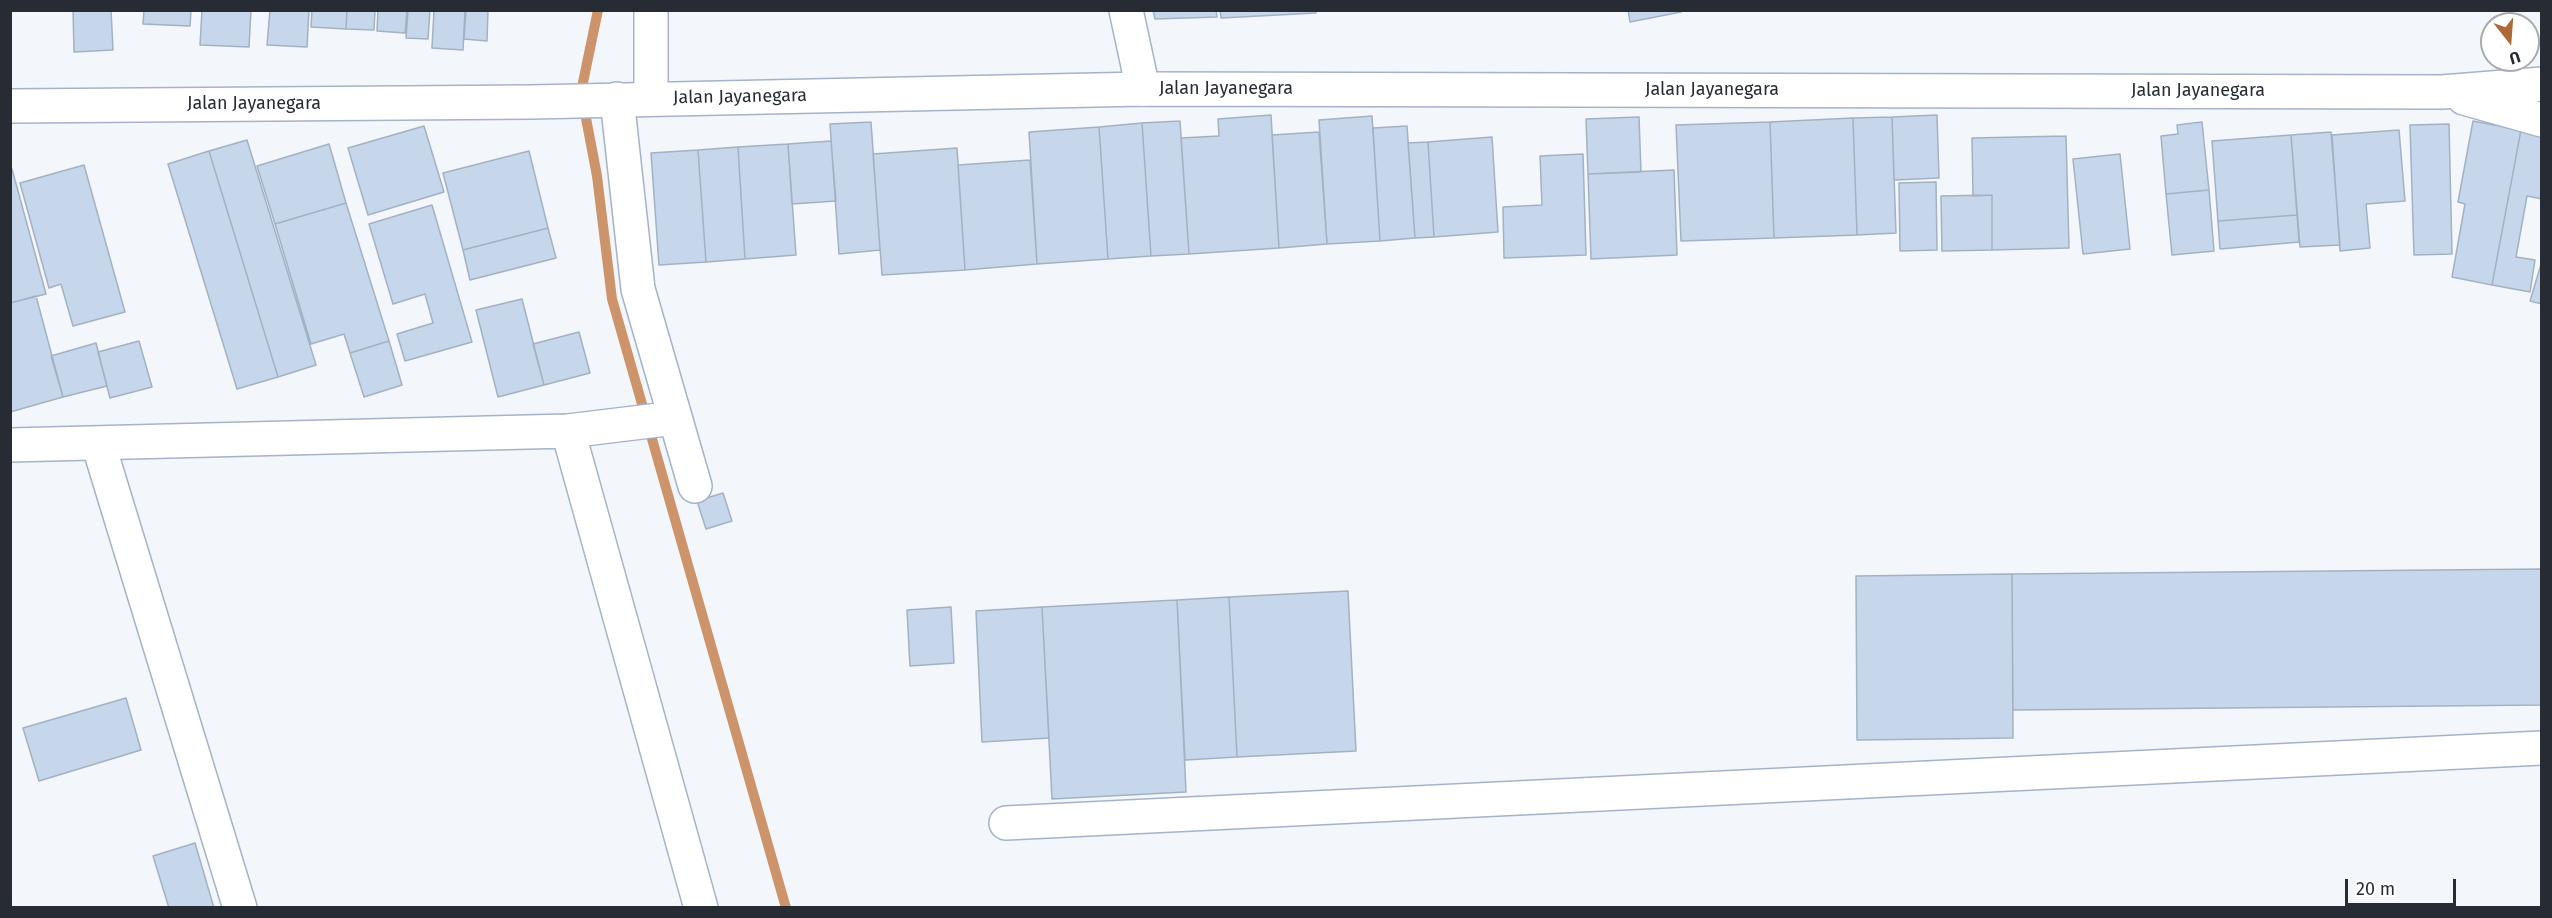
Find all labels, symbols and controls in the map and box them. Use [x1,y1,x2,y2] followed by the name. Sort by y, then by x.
[2480,12,2540,72] north arrow
[2507,47,2523,68] text: U
[1159,78,1293,100] street label: Jalan Jayanegara
[1645,79,1779,101] street label: Jalan Jayanegara
[2131,80,2265,102] street label: Jalan Jayanegara
[673,85,807,109] street label: Jalan Jayanegara
[187,93,321,115] street label: Jalan Jayanegara
[2348,867,2459,905] scale bar
[2356,878,2395,900] text: 20 m

